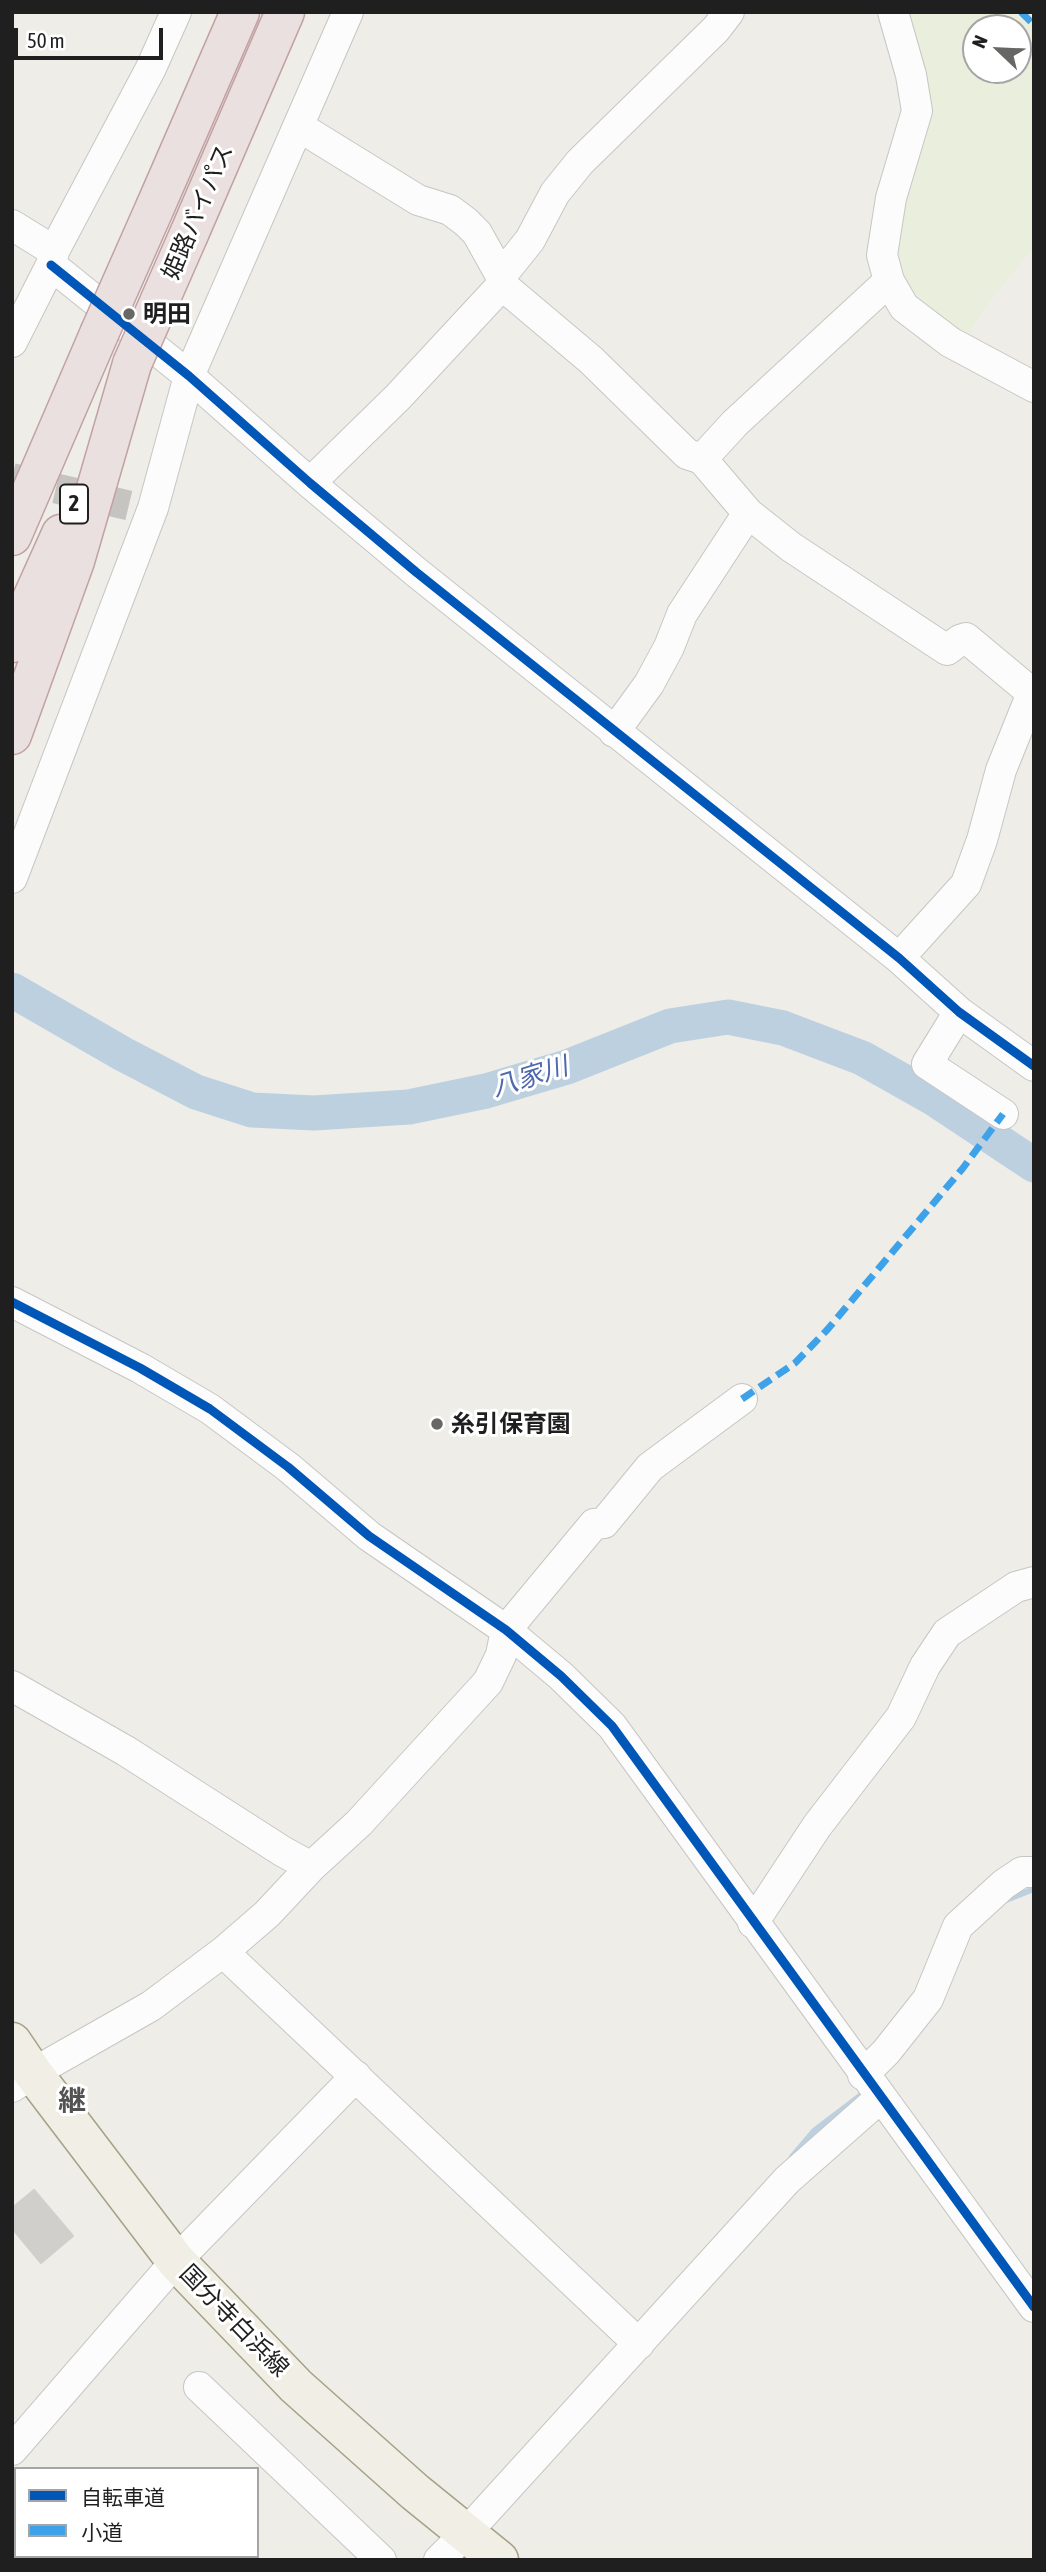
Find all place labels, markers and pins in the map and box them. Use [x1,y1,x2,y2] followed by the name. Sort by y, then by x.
[143,300,191,328] place label: 明田
[121,306,137,322] marker: 明田
[451,1410,571,1438] place label: 糸引保育園
[429,1416,445,1432] marker: 糸引保育園

